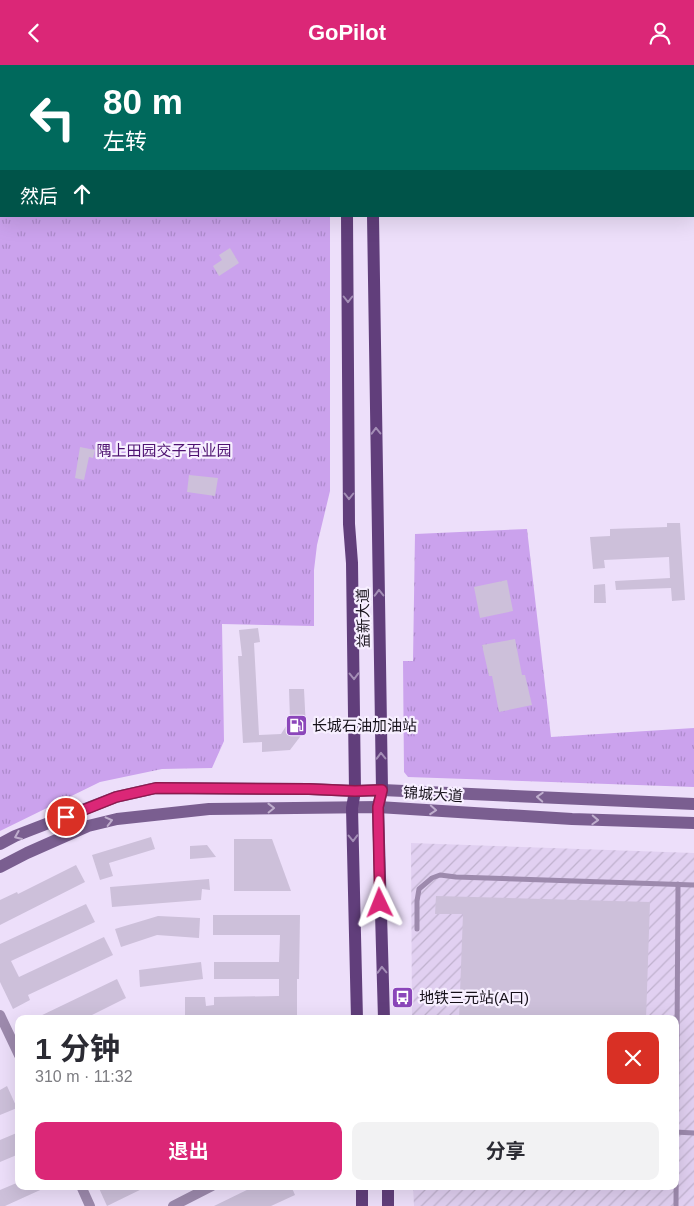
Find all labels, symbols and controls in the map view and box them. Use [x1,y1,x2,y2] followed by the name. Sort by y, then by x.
[20,19,48,47] icon: back
[646,19,674,47] icon: person
[308,20,386,45] text: GoPilot
[103,82,183,121] text: 80 m
[20,85,85,150] icon: left
[103,129,147,154] text: 左转
[68,180,96,208] icon: ahead
[20,186,58,207] text: 然后
[343,295,353,303] one-way arrow
[371,426,381,434] one-way arrow
[96,442,232,459] park label: 隅上田园交子百业园
[344,492,354,500] one-way arrow
[354,588,372,648] street label: 益新大道
[374,589,384,596] one-way arrow
[348,672,359,680] one-way arrow
[284,713,308,737] fuel station icon: 长城石油加油站
[312,717,417,734] place label: 长城石油加油站
[376,751,387,759] one-way arrow
[402,783,464,805] street label: 锦城大道
[536,791,544,802] one-way arrow
[45,796,87,838] pin
[52,803,80,831] icon: arrive
[267,803,275,813] one-way arrow
[429,805,437,816] one-way arrow
[592,814,600,825] one-way arrow
[104,816,113,827] one-way arrow
[14,830,22,840] one-way arrow
[347,834,358,842] one-way arrow
[353,876,405,928] position arrow
[377,966,388,974] one-way arrow
[391,985,415,1009] bus stop icon: 地铁三元站(A口)
[419,989,529,1006] place label: 地铁三元站(A口)
[35,1032,120,1065] text: 1 分钟
[607,1032,659,1084] button: close
[35,1068,133,1085] text: 310 m · 11:32
[35,1122,342,1180] button: 退出
[352,1122,659,1180] button: 分享

